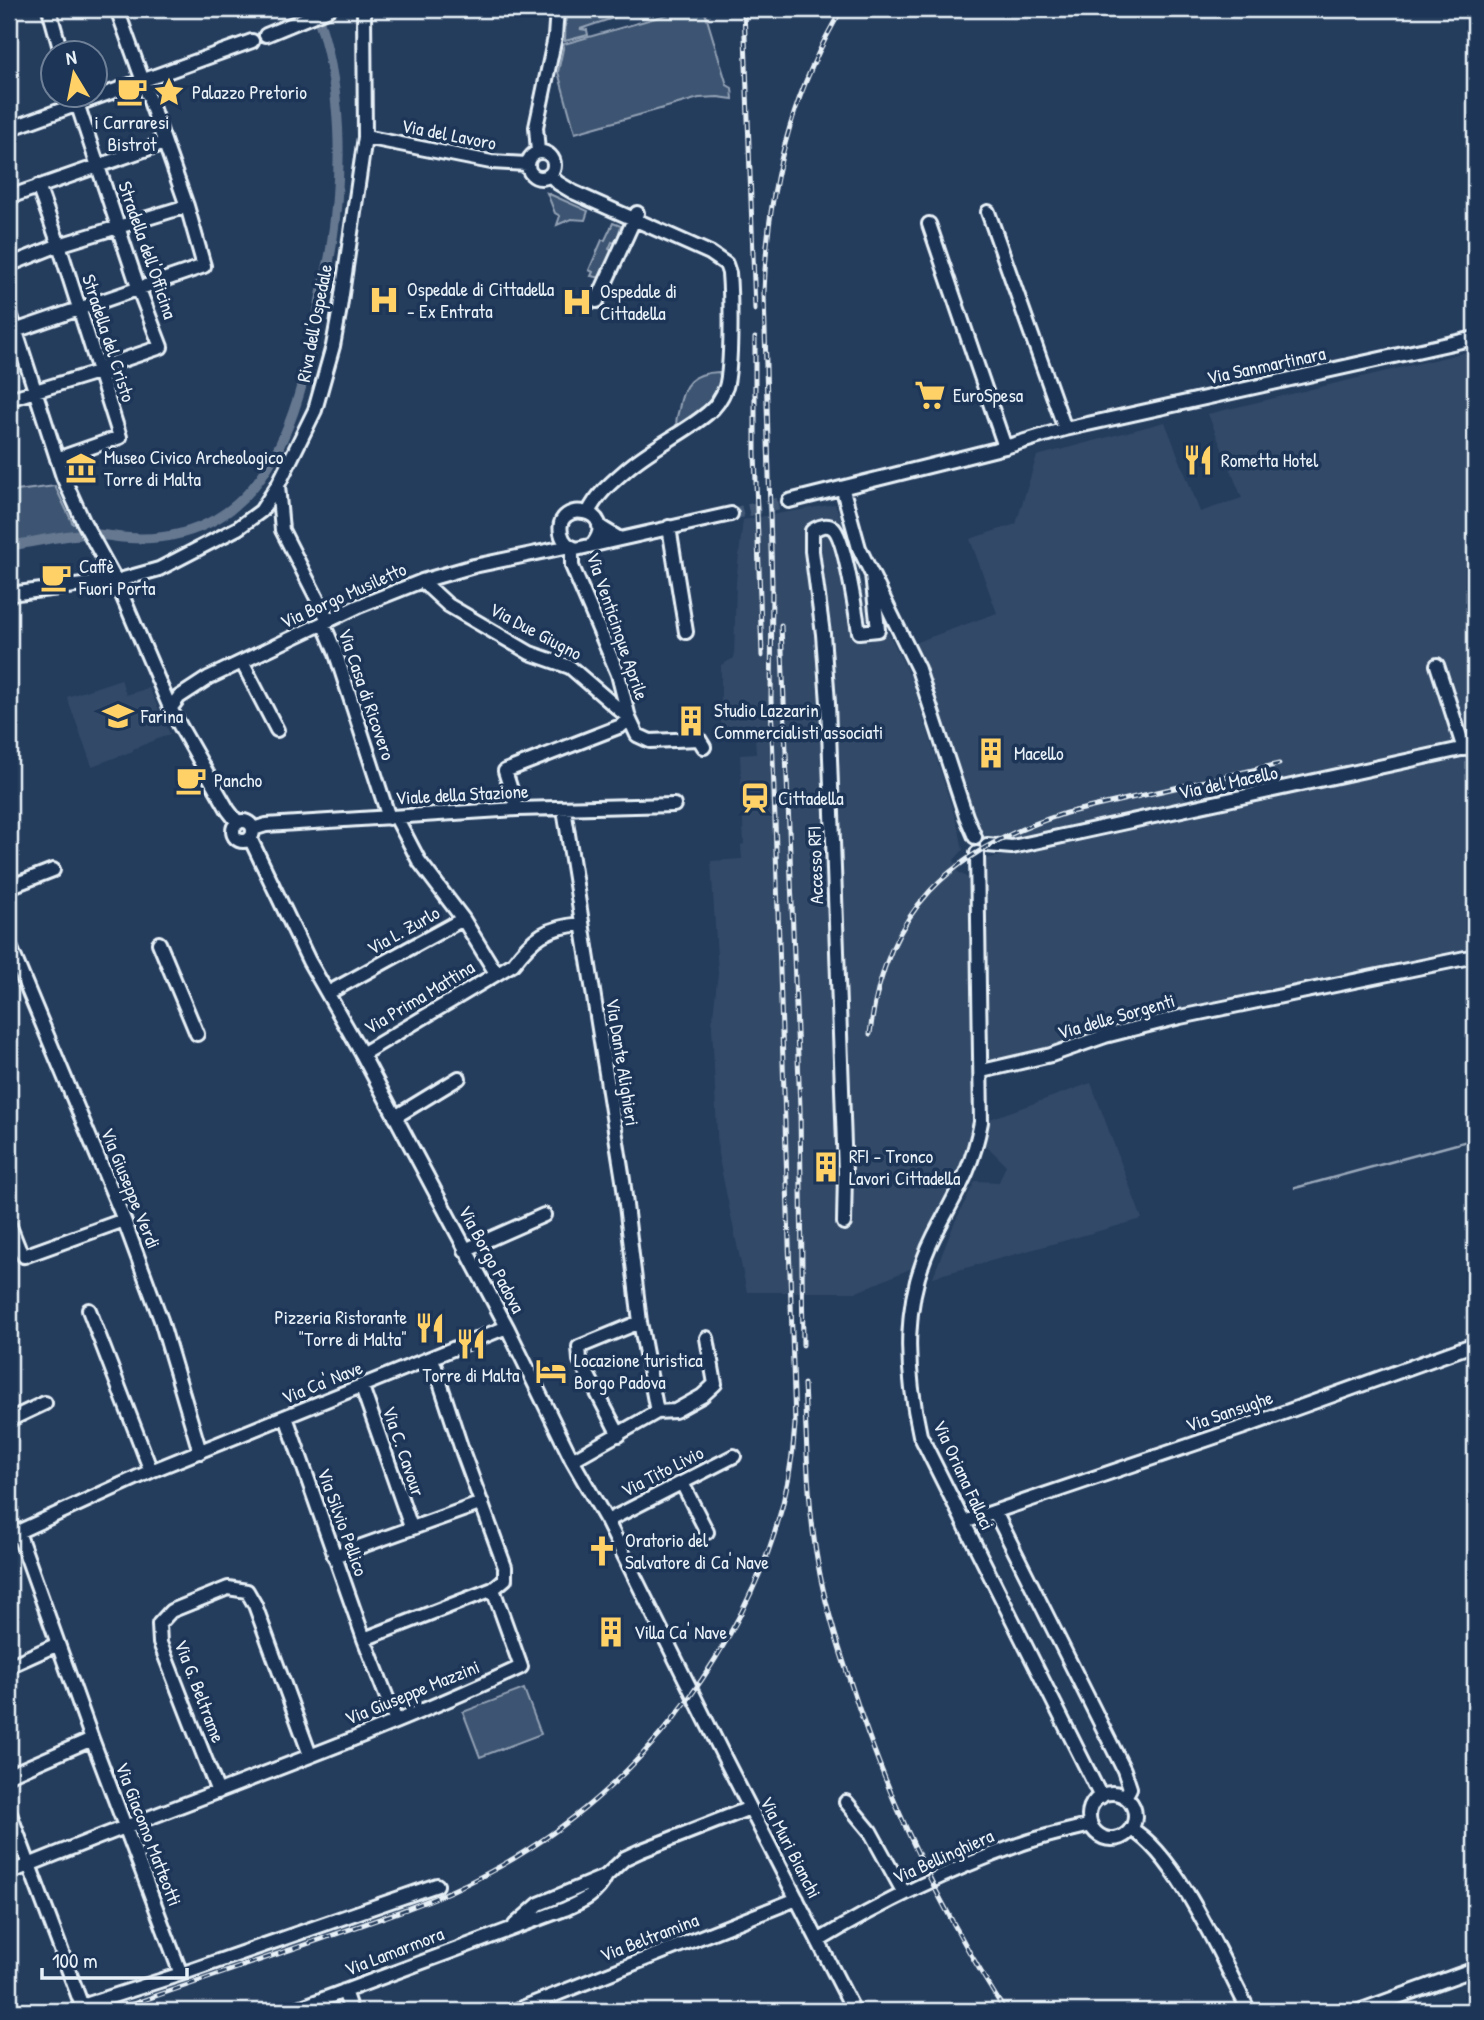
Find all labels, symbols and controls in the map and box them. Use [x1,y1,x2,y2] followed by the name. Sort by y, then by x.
[38,38,108,108] north arrow
[64,44,78,71] text: N
[115,74,149,108] cafe icon: i Carraresi Bistrot
[152,75,186,109] place icon: Palazzo Pretorio
[192,79,307,105] place label: Palazzo Pretorio
[94,109,170,157] place label: i Carraresi Bistrot
[399,112,499,156] street label: Via del Lavoro
[112,178,184,323] street label: Stradella dell'Officina
[290,261,338,384] street label: Riva dell'Ospedale
[76,271,142,406] street label: Stradella del Cristo
[407,276,555,324] place label: Ospedale di Cittadella - Ex Entrata
[600,278,677,326] place label: Ospedale di Cittadella
[367,283,401,317] hospital icon: Ospedale di Cittadella - Ex Entrata
[560,285,594,319] hospital icon: Ospedale di Cittadella
[1204,340,1328,390] street label: Via Sanmartinara
[913,378,947,412] supermarket icon: EuroSpesa
[953,382,1024,408] place label: EuroSpesa
[1181,443,1215,477] restaurant icon: Rometta Hotel
[104,444,284,492] place label: Museo Civico Archeologico Torre di Malta
[1221,447,1319,473] place label: Rometta Hotel
[64,451,98,485] museum icon: Museo Civico Archeologico Torre di Malta
[581,549,656,704] street label: Via Venticinque Aprile
[78,553,156,601] place label: Caffè Fuori Porta
[276,555,411,634] street label: Via Borgo Musiletto
[39,560,73,594] cafe icon: Caffè Fuori Porta
[485,596,587,666] street label: Via Due Giugno
[332,625,402,764] street label: Via Casa di Ricovero
[714,697,883,745] place label: Studio Lazzarin Commercialisti associati
[101,699,135,733] school or university icon: Farina
[140,703,184,729] place label: Farina
[674,704,708,738] building icon: Studio Lazzarin Commercialisti associati
[974,736,1008,770] building icon: Macello
[1014,740,1064,766] place label: Macello
[1176,759,1280,805] street label: Via del Macello
[174,763,208,797] cafe icon: Pancho
[214,767,263,793] place label: Pancho
[395,778,530,810] street label: Viale della Stazione
[738,781,772,815] station icon: Cittadella
[778,785,844,811] place label: Cittadella
[801,825,829,905] street label: Accesso RFI
[362,899,444,961] street label: Via L. Zurlo
[359,954,479,1040] street label: Via Prima Mattina
[1054,987,1178,1045] street label: Via delle Sorgenti
[600,996,646,1128] street label: Via Dante Alighieri
[95,1124,167,1252] street label: Via Giuseppe Verdi
[849,1143,961,1191] place label: RFI - Tronco Lavori Cittadella
[809,1150,843,1184] building icon: RFI - Tronco Lavori Cittadella
[453,1201,532,1318] street label: Via Borgo Padova
[275,1304,407,1352] place label: Pizzeria Ristorante "Torre di Malta"
[413,1311,447,1345] restaurant icon: Pizzeria Ristorante "Torre di Malta"
[454,1327,488,1361] restaurant icon: Torre di Malta
[574,1347,703,1395] place label: Locazione turistica Borgo Padova
[278,1354,367,1410] street label: Via Ca' Nave
[534,1354,568,1388] hotel icon: Locazione turistica Borgo Padova
[423,1362,520,1388] place label: Torre di Malta
[1182,1384,1276,1438] street label: Via Sansughe
[376,1402,432,1500] street label: Via C. Cavour
[927,1416,1001,1534] street label: Via Oriana Fallaci
[616,1439,708,1503] street label: Via Tito Livio
[311,1465,375,1580] street label: Via Silvio Pellico
[625,1527,769,1575] place label: Oratorio del Salvatore di Ca' Nave
[585,1534,619,1568] church icon: Oratorio del Salvatore di Ca' Nave
[594,1615,628,1649] building icon: Villa Ca' Nave
[634,1619,727,1645] place label: Villa Ca' Nave
[168,1636,232,1747] street label: Via G. Beltrame
[341,1653,483,1731] street label: Via Giuseppe Mazzini
[110,1758,188,1910] street label: Via Giacomo Matteotti
[754,1792,828,1902] street label: Via Muri Bianchi
[888,1822,998,1890] street label: Via Bellinghiera
[596,1906,702,1968] street label: Via Beltramina
[341,1920,448,1982] street label: Via Lamarmora
[42,1936,187,1980] scale bar
[52,1946,98,1975] text: 100 m

